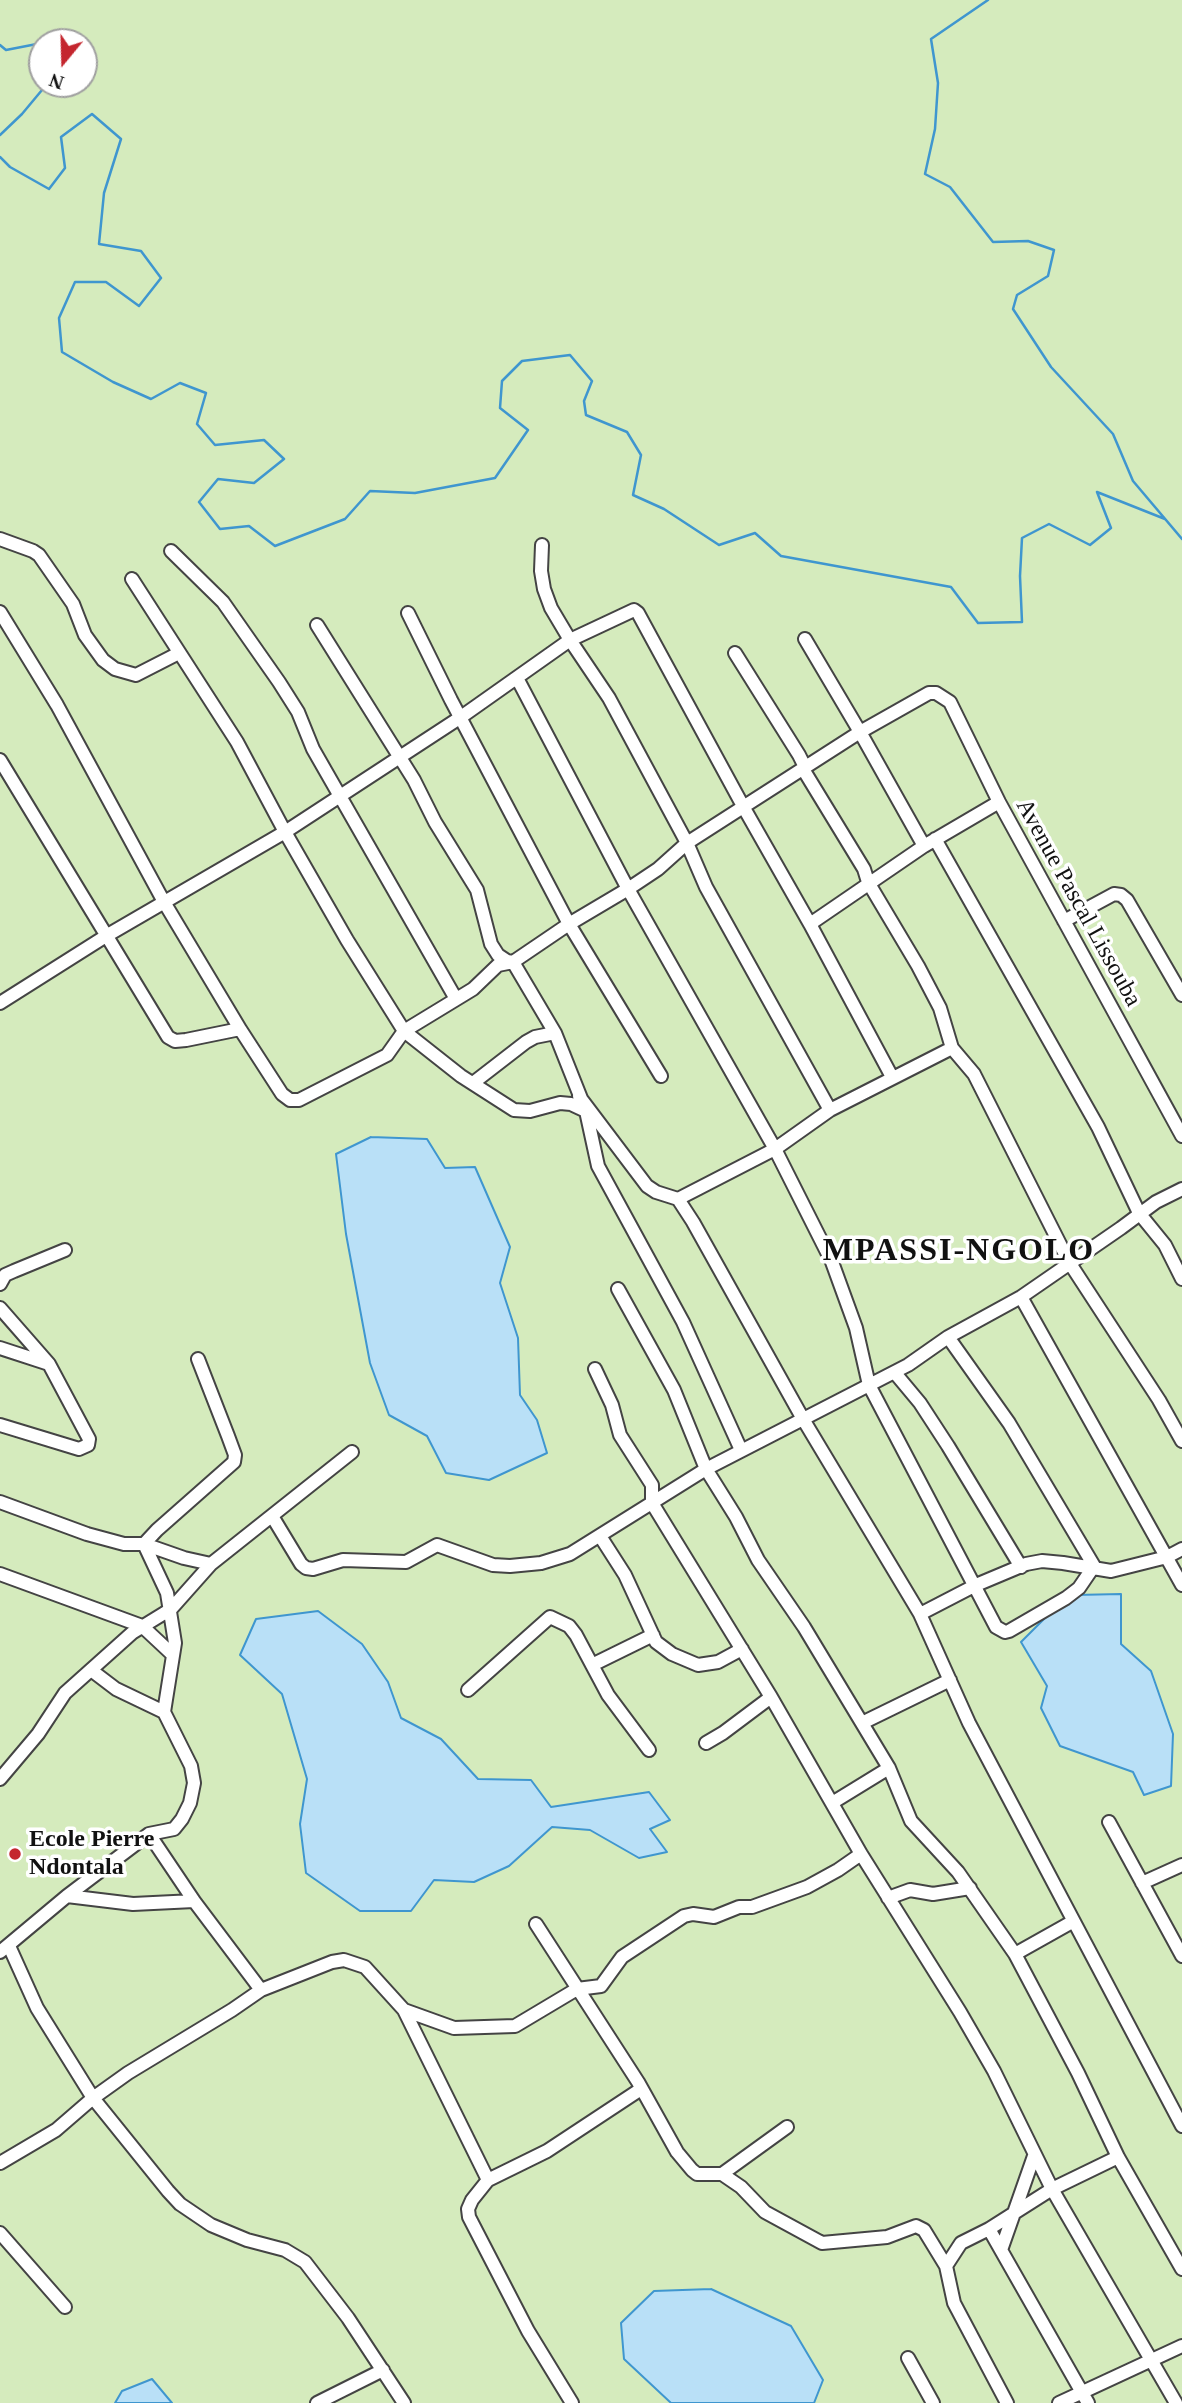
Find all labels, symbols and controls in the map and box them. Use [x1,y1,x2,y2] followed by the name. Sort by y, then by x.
[28,28,98,98] north arrow
[47,69,67,94] text: N
[1009,794,1147,1012] street label: Avenue Pascal Lissouba
[824,1233,1094,1271] district label: MPASSI-NGOLO
[29,1826,154,1882] place label: Ecole Pierre Ndontala
[7,1846,23,1862] marker: Ecole Pierre Ndontala

